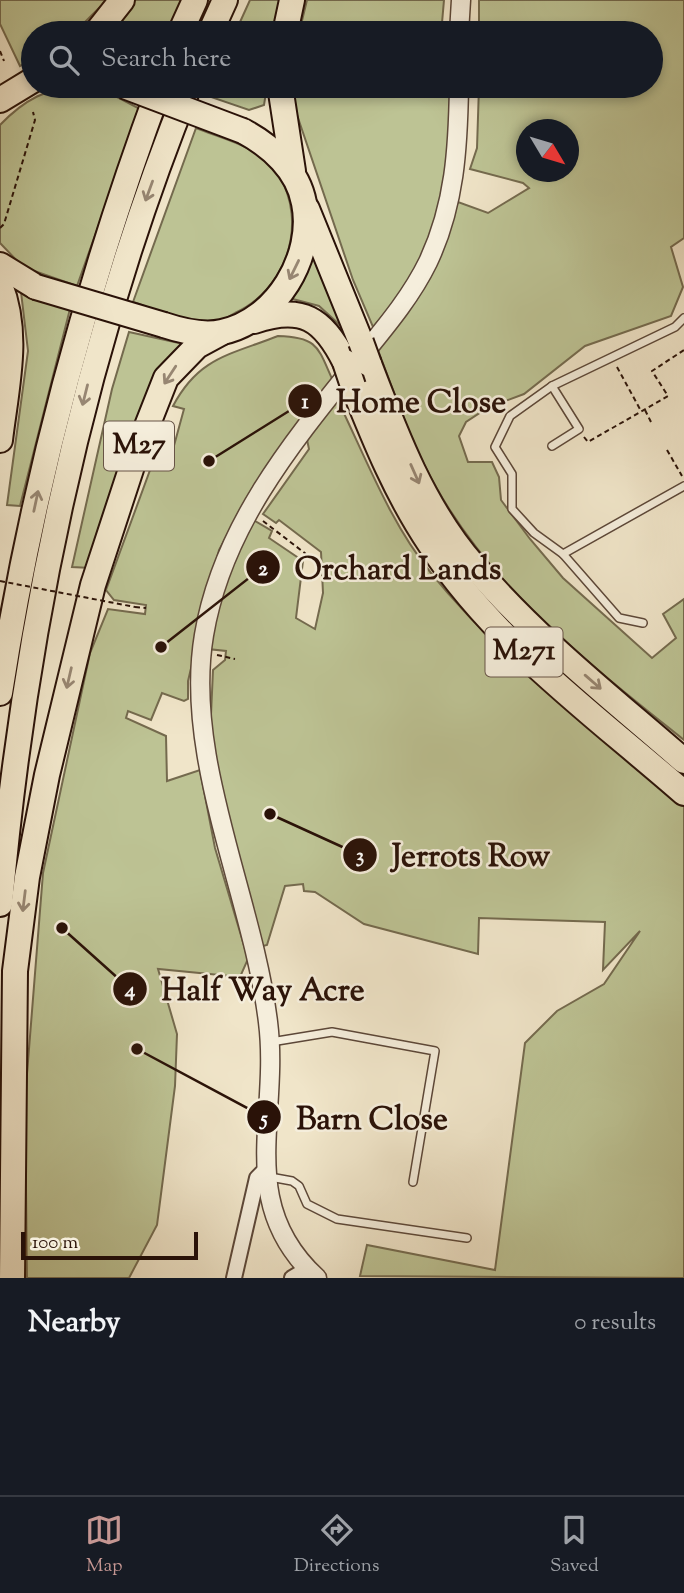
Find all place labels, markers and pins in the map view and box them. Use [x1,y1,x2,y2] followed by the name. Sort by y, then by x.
[287,375,520,428] callout: Home Close
[245,541,515,594] callout: Orchard Lands
[343,828,564,881] callout: Jerrots Row
[112,962,379,1015] callout: Half Way Acre
[247,1091,461,1144] callout: Barn Close

